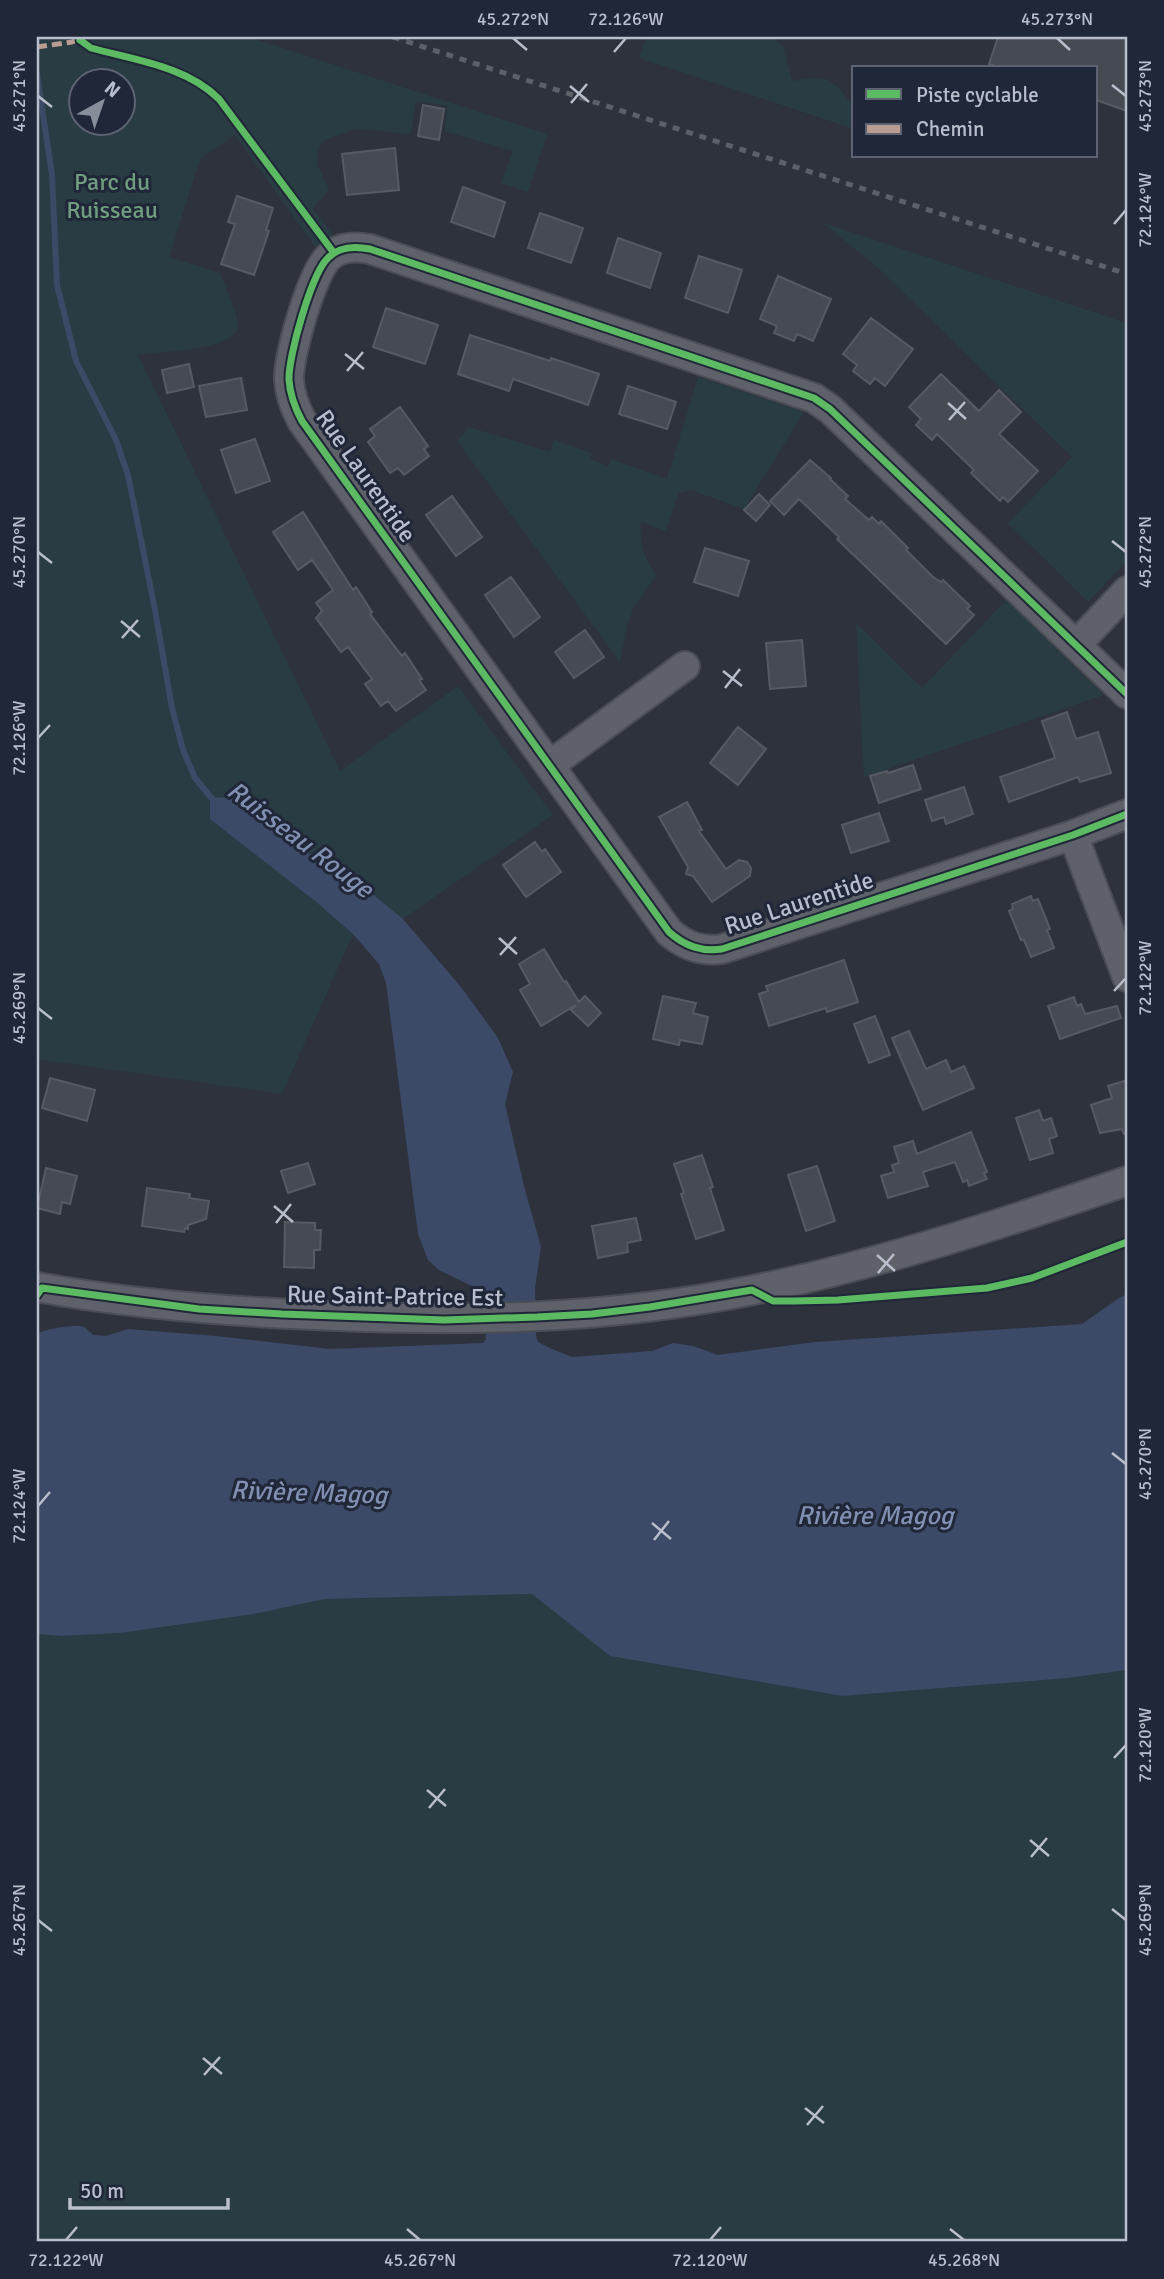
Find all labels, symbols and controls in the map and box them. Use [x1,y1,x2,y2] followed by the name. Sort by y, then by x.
[477,8,549,30] text: 45.272°N
[588,8,664,30] text: 72.126°W
[1021,8,1093,30] text: 45.273°N
[8,60,30,132] text: 45.271°N
[1134,60,1156,132] text: 45.273°N
[66,66,136,136] north arrow
[852,66,1098,158] legend
[100,76,125,103] text: N
[916,82,1039,108] text: Piste cyclable
[916,116,985,142] text: Chemin
[66,167,158,225] park label: Parc du Ruisseau
[1134,172,1156,248] text: 72.124°W
[309,404,423,548] street label: Rue Laurentide
[8,516,30,588] text: 45.270°N
[1134,516,1156,588] text: 45.272°N
[8,700,30,776] text: 72.126°W
[221,775,381,907] water label: Ruisseau Rouge
[721,865,877,941] street label: Rue Laurentide
[1134,940,1156,1016] text: 72.122°W
[8,972,30,1044] text: 45.269°N
[287,1279,503,1313] street label: Rue Saint-Patrice Est
[1134,1428,1156,1500] text: 45.270°N
[8,1468,30,1544] text: 72.124°W
[230,1474,390,1512] water label: Rivière Magog
[797,1500,956,1532] water label: Rivière Magog
[1134,1707,1156,1783] text: 72.120°W
[8,1884,30,1956] text: 45.267°N
[1134,1884,1156,1956] text: 45.269°N
[70,2167,228,2211] scale bar
[80,2178,124,2204] text: 50 m
[28,2249,104,2271] text: 72.122°W
[384,2249,456,2271] text: 45.267°N
[672,2249,748,2271] text: 72.120°W
[928,2249,1000,2271] text: 45.268°N

